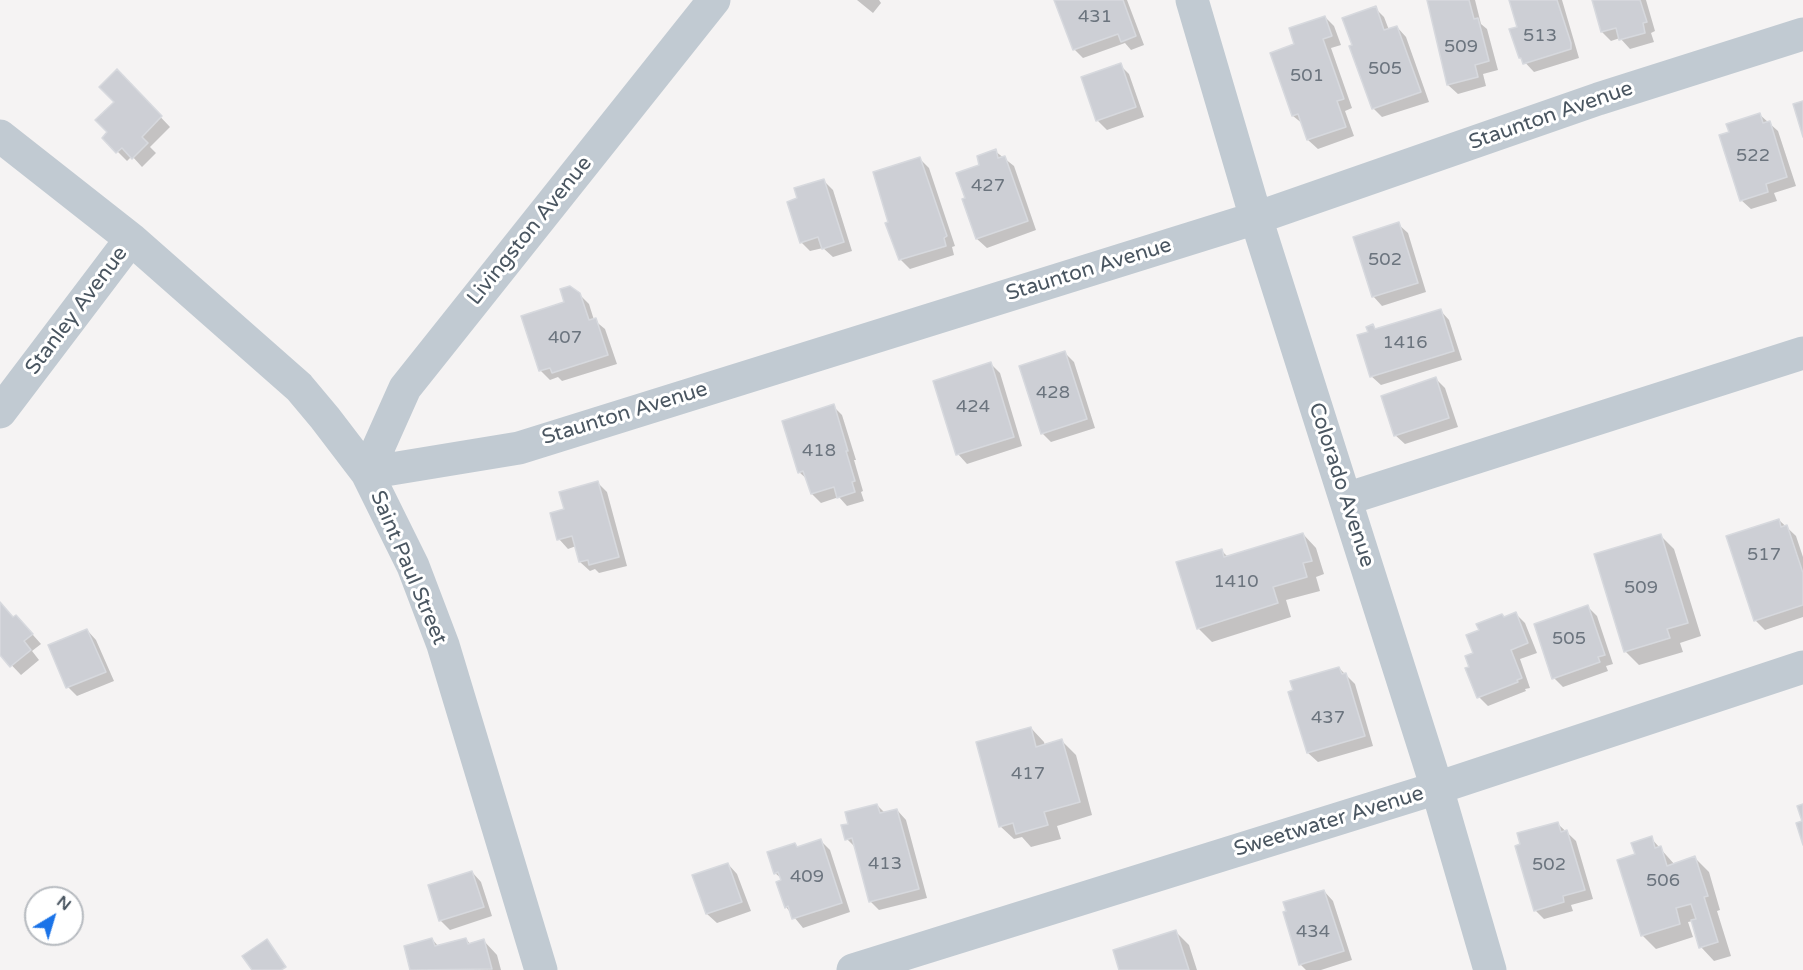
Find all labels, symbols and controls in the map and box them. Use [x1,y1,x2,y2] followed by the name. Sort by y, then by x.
[1078,6,1112,28] house number: 431
[1523,25,1557,47] house number: 513
[1444,36,1478,58] house number: 509
[1368,58,1402,80] house number: 505
[1290,65,1324,87] house number: 501
[1466,76,1636,156] street label: Staunton Avenue
[1736,145,1770,167] house number: 522
[462,152,598,310] street label: Livingston Avenue
[971,175,1005,197] house number: 427
[1003,233,1175,307] street label: Staunton Avenue
[21,242,133,380] street label: Stanley Avenue
[1368,249,1402,271] house number: 502
[548,327,582,349] house number: 407
[1382,332,1428,354] house number: 1416
[539,377,711,451] street label: Staunton Avenue
[1036,382,1070,404] house number: 428
[956,396,990,418] house number: 424
[1303,400,1379,570] street label: Colorado Avenue
[802,440,836,462] house number: 418
[364,487,452,649] street label: Saint Paul Street
[1747,544,1781,566] house number: 517
[1213,571,1259,593] house number: 1410
[1624,577,1658,599] house number: 509
[1552,628,1586,650] house number: 505
[1311,707,1345,729] house number: 437
[1011,763,1045,785] house number: 417
[1231,781,1427,863] street label: Sweetwater Avenue
[868,853,902,875] house number: 413
[1532,854,1566,876] house number: 502
[790,866,824,888] house number: 409
[1646,870,1680,892] house number: 506
[24,886,84,946] north arrow
[53,892,75,915] text: N
[1296,921,1330,943] house number: 434

